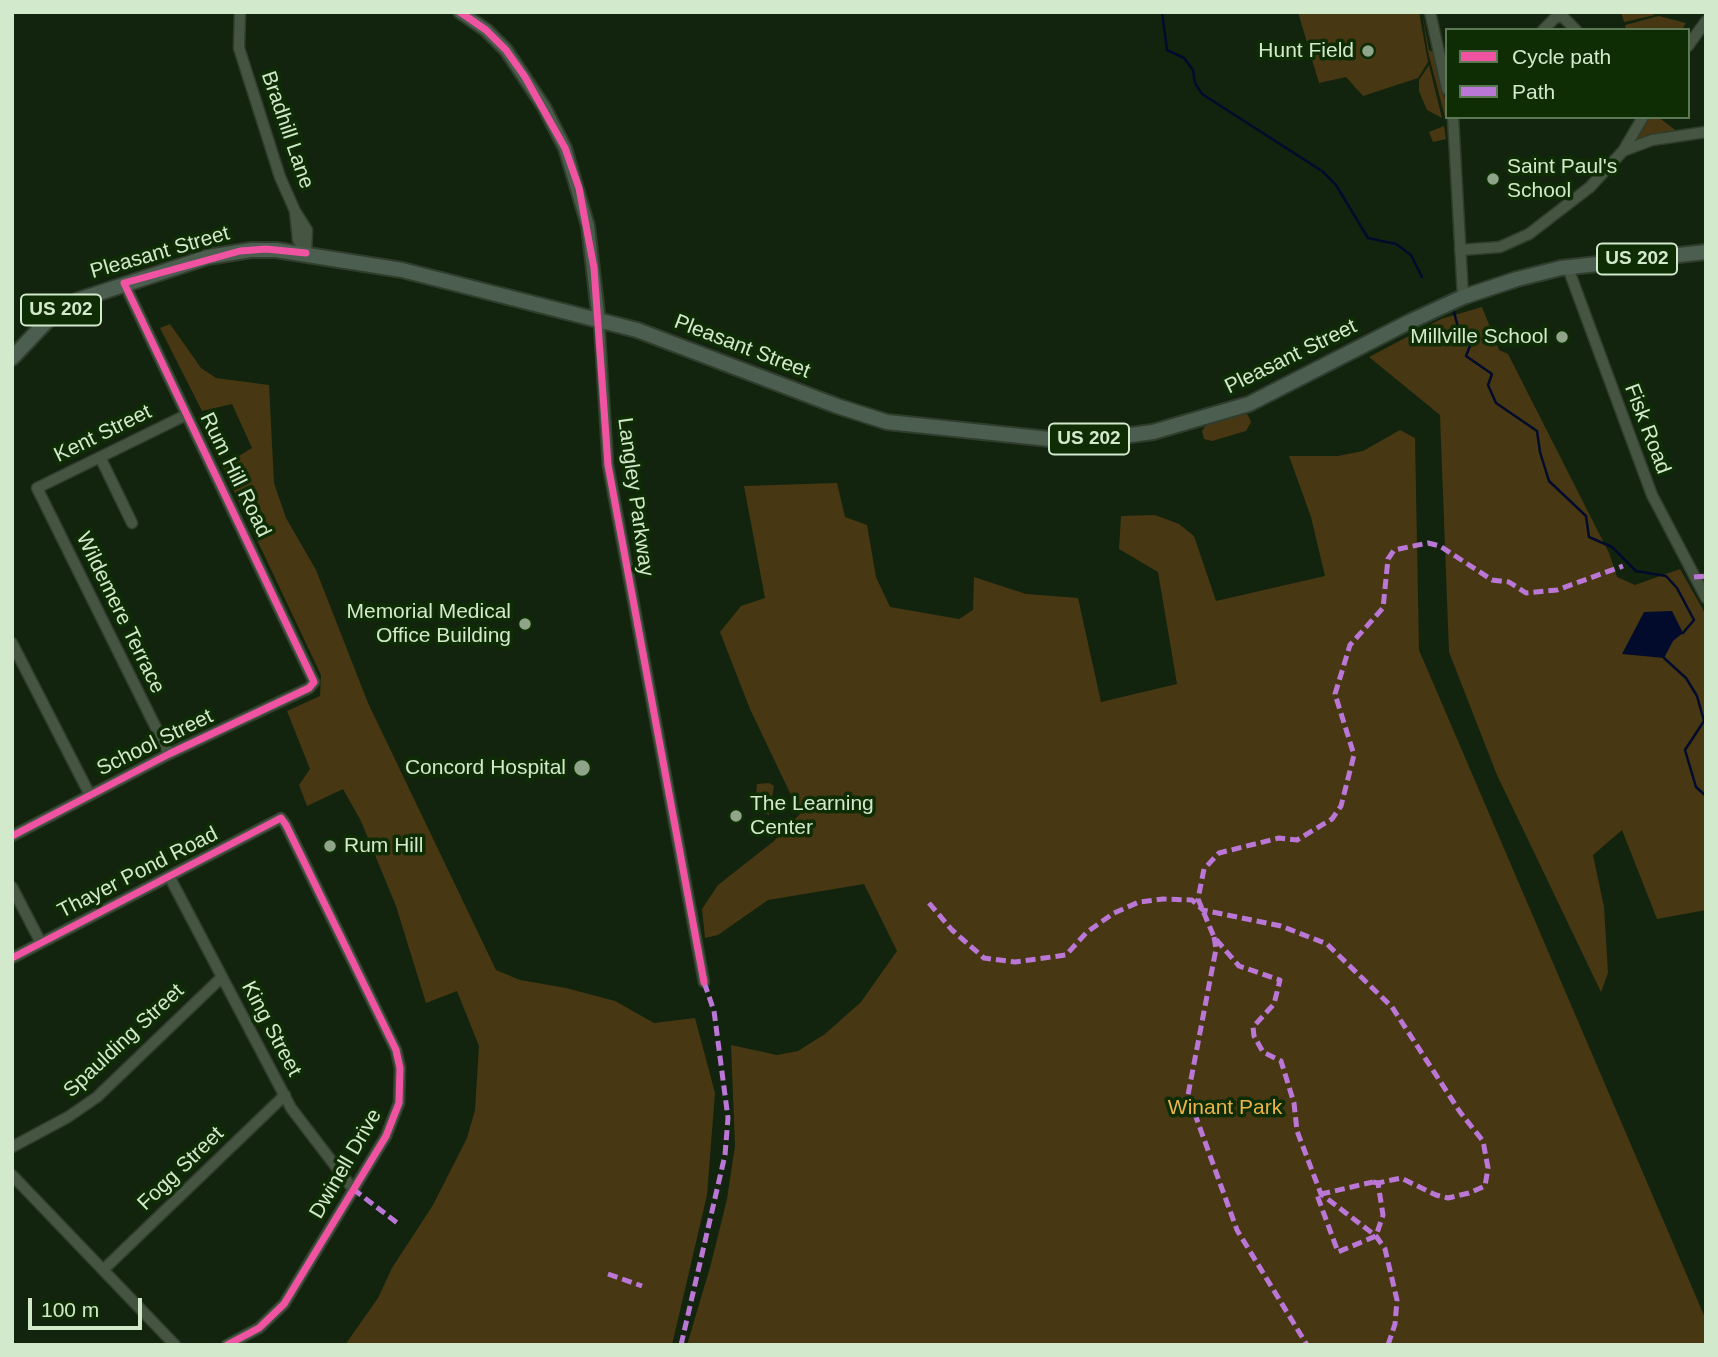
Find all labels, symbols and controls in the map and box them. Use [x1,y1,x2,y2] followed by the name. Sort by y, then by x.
[1445,28,1690,119] legend
[1258,38,1354,64] place label: Hunt Field
[1360,43,1376,59] marker: Hunt Field
[1512,45,1611,68] text: Cycle path
[255,68,319,192] street label: Bradhill Lane
[1512,80,1555,103] text: Path
[1507,154,1617,204] place label: Saint Paul's School
[1485,171,1501,187] marker: Saint Paul's School
[88,221,232,285] street label: Pleasant Street
[1597,244,1677,274] road number: US 202
[21,294,101,326] road number: US 202
[670,310,814,384] street label: Pleasant Street
[1221,314,1361,400] street label: Pleasant Street
[1410,324,1548,350] place label: Millville School
[1554,329,1570,345] marker: Millville School
[1618,380,1676,478] street label: Fisk Road
[50,400,156,468] street label: Kent Street
[194,409,276,541] street label: Rum Hill Road
[611,416,659,578] street label: Langley Parkway
[1049,424,1129,454] road number: US 202
[70,528,170,698] street label: Wildemere Terrace
[346,599,511,649] place label: Memorial Medical Office Building
[517,616,533,632] marker: Memorial Medical Office Building
[93,704,217,782] street label: School Street
[405,755,566,781] place label: Concord Hospital
[572,758,592,778] marker: Concord Hospital
[750,791,874,841] place label: The Learning Center
[728,808,744,824] marker: The Learning Center
[54,822,222,924] street label: Thayer Pond Road
[344,833,423,859] place label: Rum Hill
[322,838,338,854] marker: Rum Hill
[235,977,307,1081] street label: King Street
[59,979,189,1103] street label: Spaulding Street
[1168,1095,1282,1121] park label: Winant Park
[304,1105,388,1223] street label: Dwinell Drive
[133,1122,229,1216] street label: Fogg Street
[32,1284,145,1328] scale bar
[41,1298,99,1321] text: 100 m

